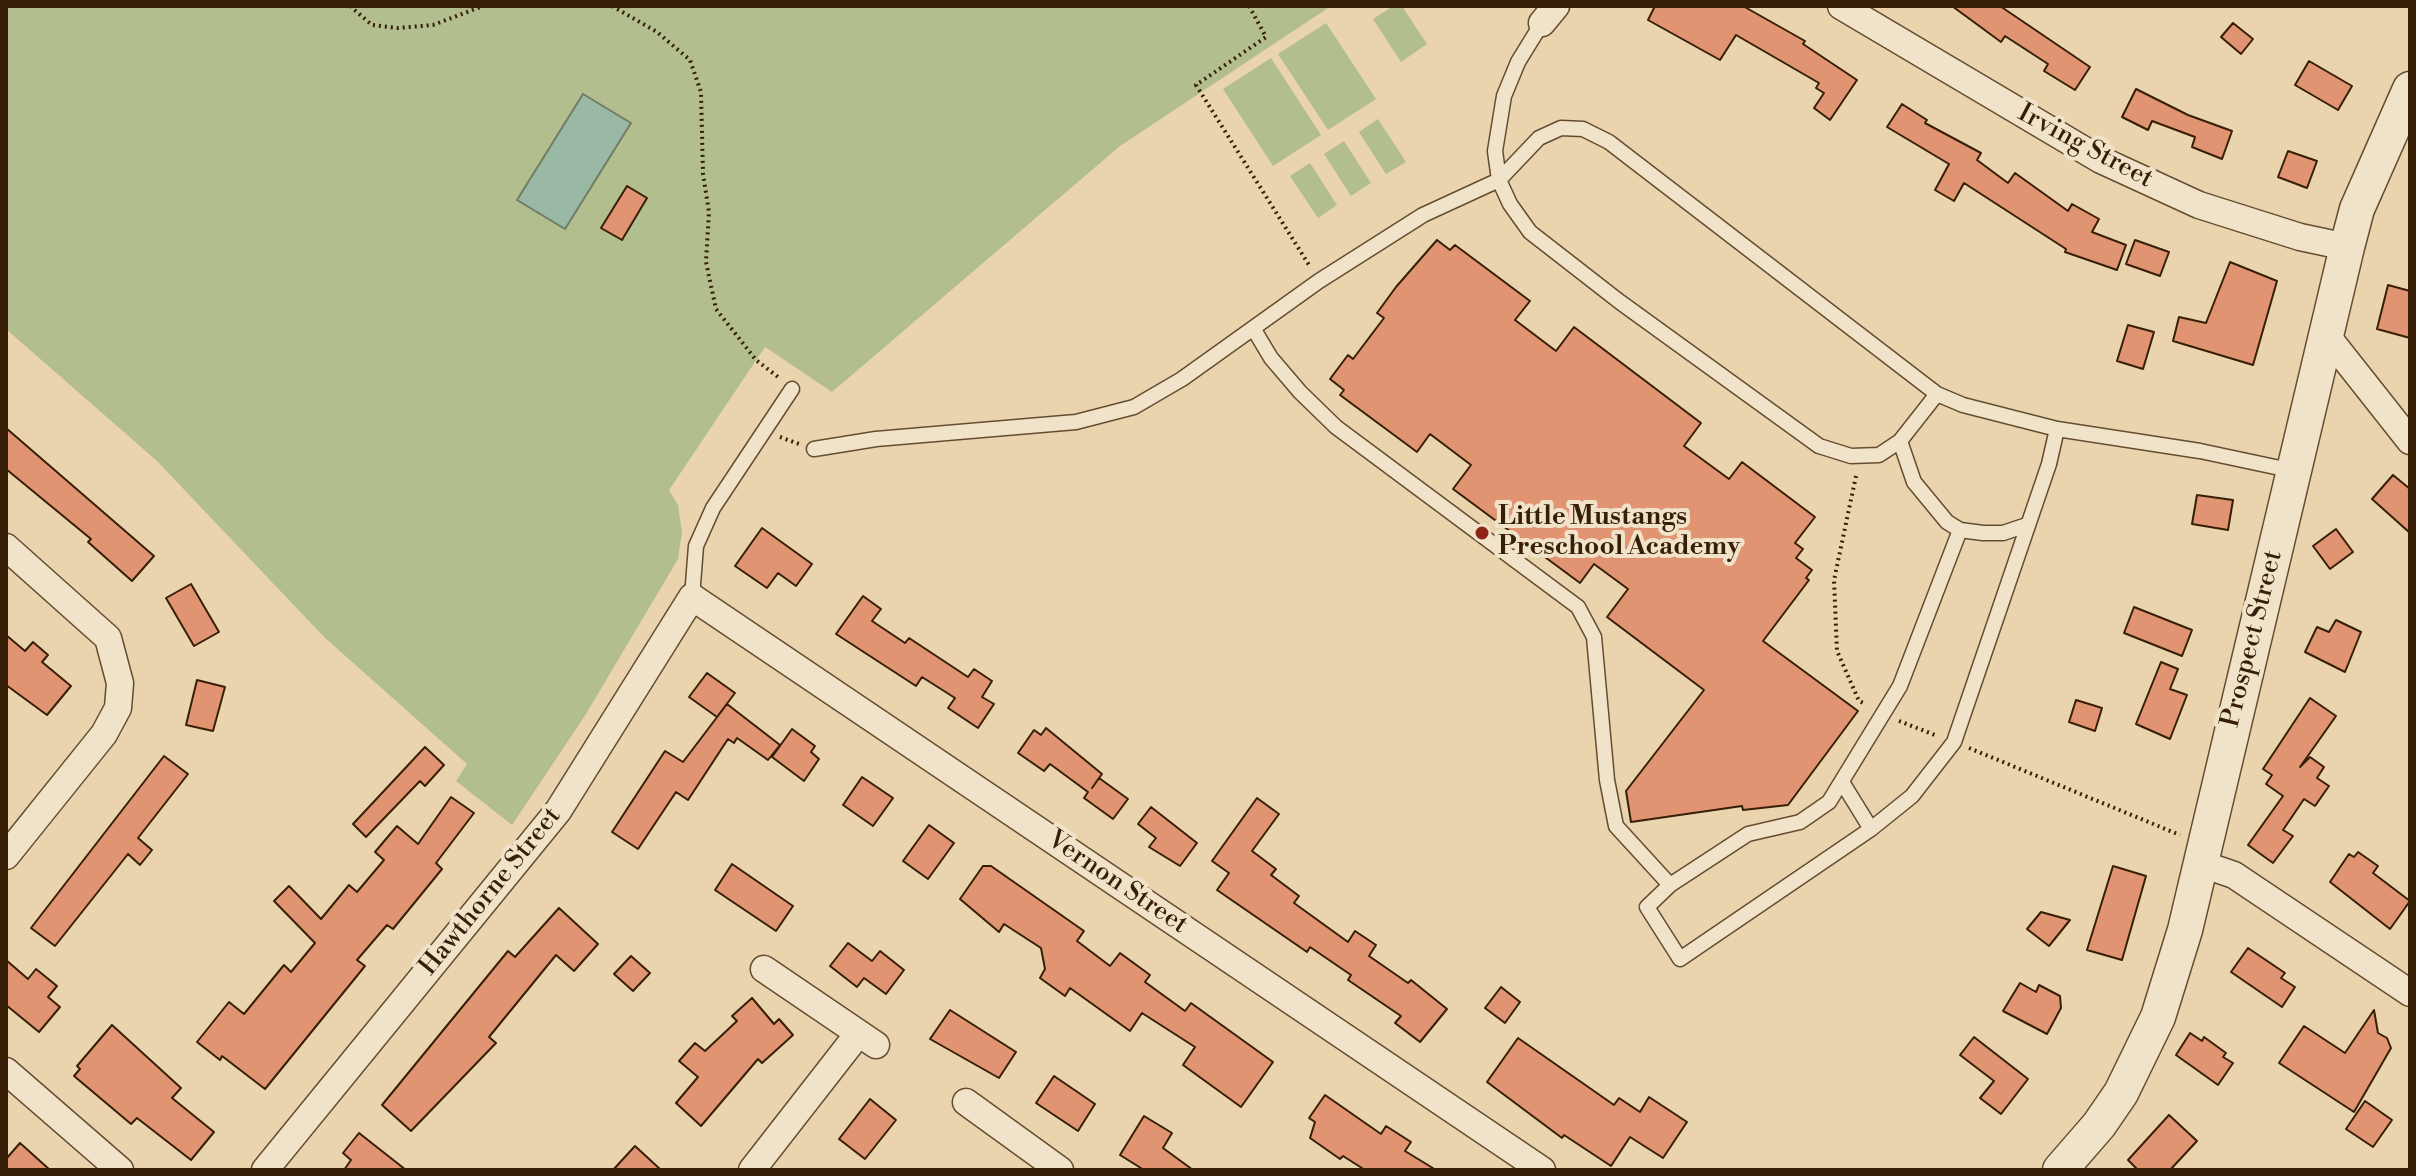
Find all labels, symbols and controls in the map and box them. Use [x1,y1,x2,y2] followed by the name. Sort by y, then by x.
[2012,98,2158,196] street label: Irving Street
[1498,502,1740,564] place label: Little Mustangs Preschool Academy
[1473,524,1491,542] marker: Little Mustangs Preschool Academy
[2216,547,2290,731] street label: Prospect Street
[414,802,568,982] street label: Hawthorne Street
[1041,825,1193,941] street label: Vernon Street

